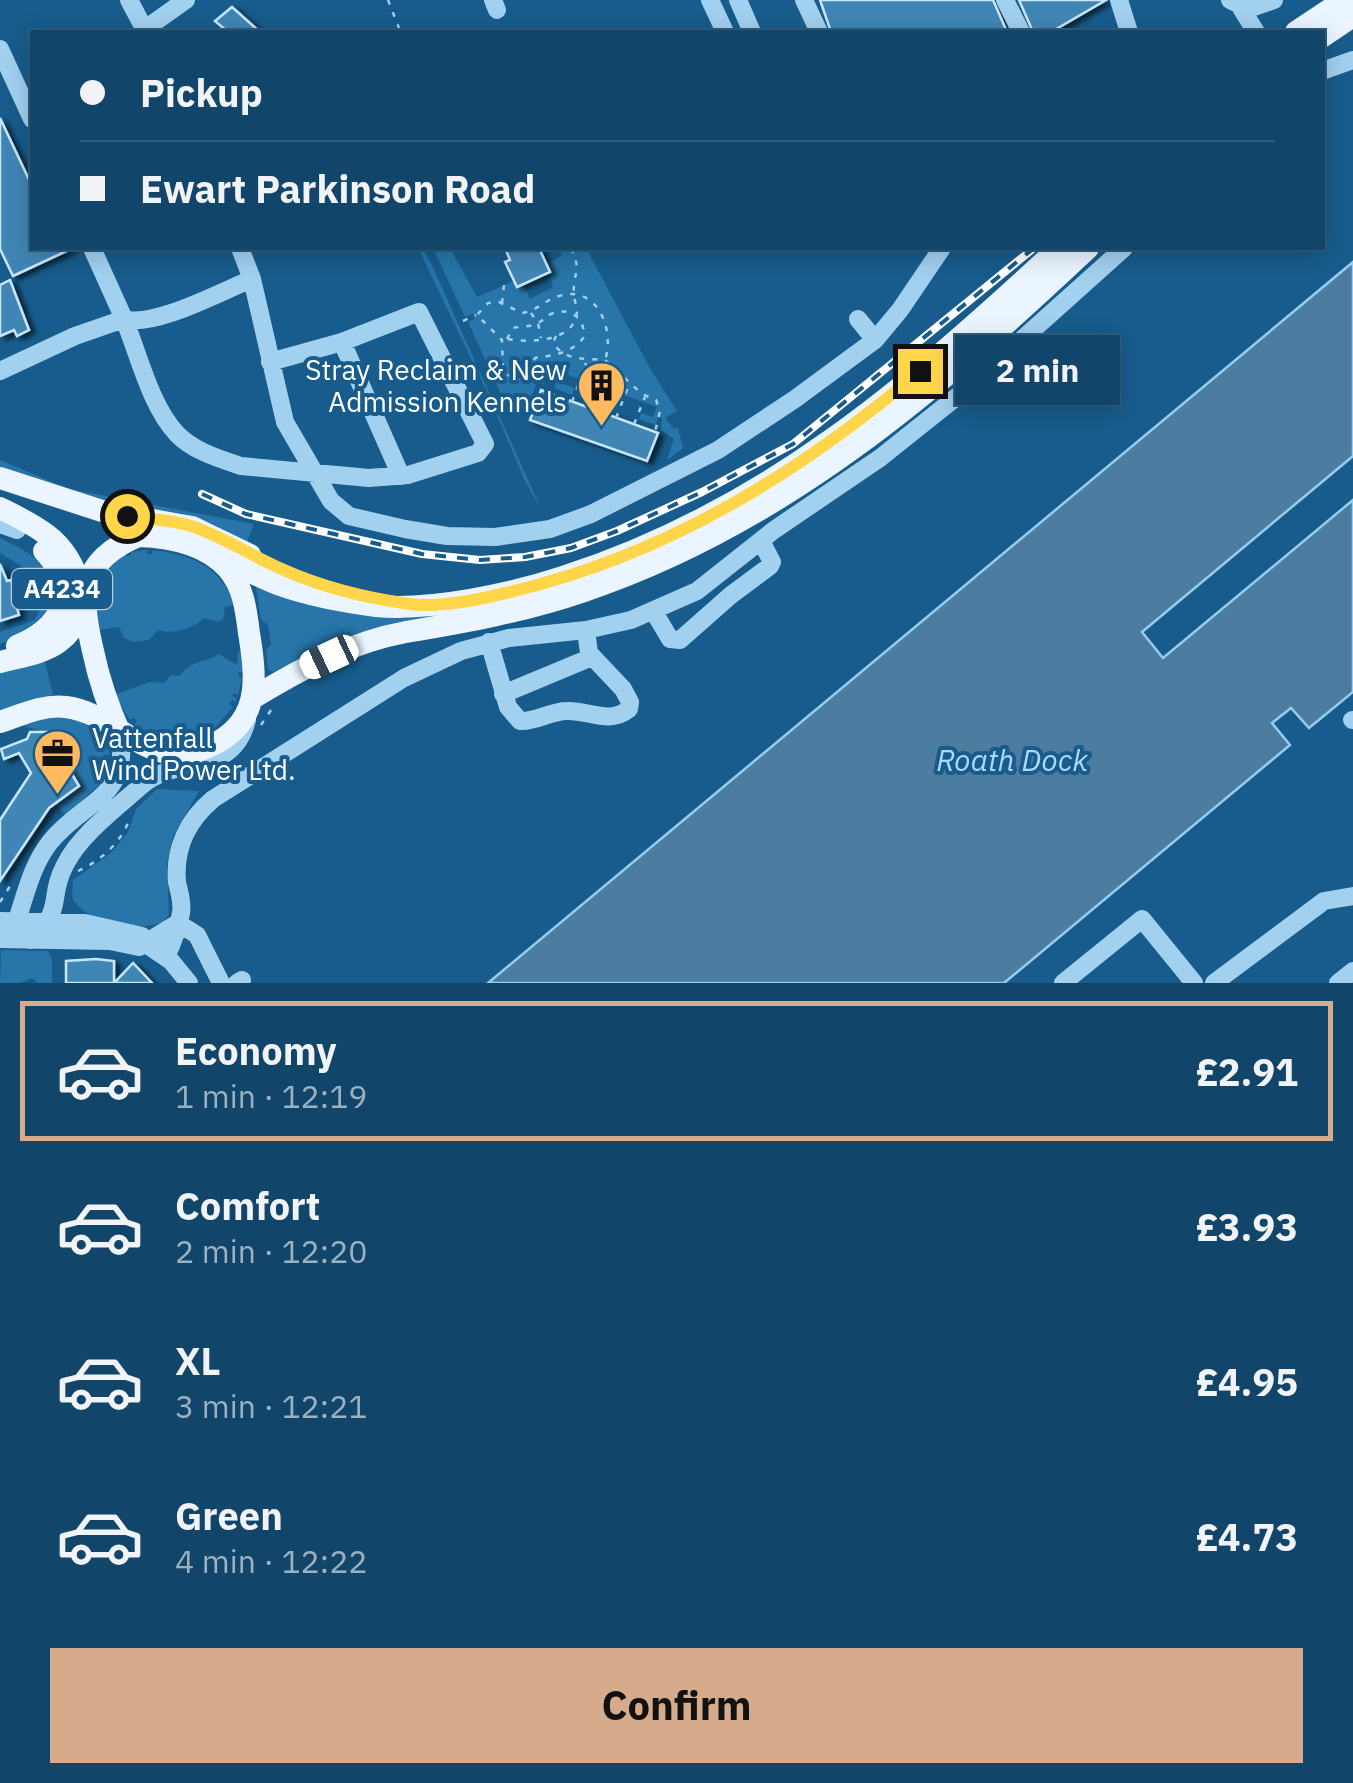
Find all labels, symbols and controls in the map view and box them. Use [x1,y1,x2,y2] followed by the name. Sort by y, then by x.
[140,68,263,117] text: Pickup
[140,164,535,213] text: Ewart Parkinson Road
[955,336,1120,406] callout: 2 min
[898,349,943,394] route end
[996,349,1079,391] text: 2 min
[305,351,567,420] place label: Stray Reclaim & New Admission Kennels
[576,360,628,428] building icon: Stray Reclaim & New Admission Kennels
[105,494,150,539] route start
[12,569,112,609] road number: A4234
[295,631,363,683] car
[92,719,296,788] place label: Vattenfall Wind Power Ltd.
[31,728,83,796] office icon: Vattenfall Wind Power Ltd.
[936,740,1088,779] water label: Roath Dock
[55,1026,145,1116] icon: car
[175,1026,337,1075] text: Economy
[1196,1047,1298,1096] text: £2.91
[175,1075,368,1117] text: 1 min · 12:19
[55,1181,145,1271] icon: car
[175,1181,320,1230] text: Comfort
[1196,1202,1298,1251] text: £3.93
[175,1230,368,1272] text: 2 min · 12:20
[55,1336,145,1426] icon: car
[175,1336,221,1385] text: XL
[1196,1357,1298,1406] text: £4.95
[175,1385,368,1427] text: 3 min · 12:21
[55,1491,145,1581] icon: car
[175,1491,283,1540] text: Green
[1196,1512,1298,1561] text: £4.73
[175,1540,368,1582] text: 4 min · 12:22
[50,1648,1303,1763] button: Confirm

